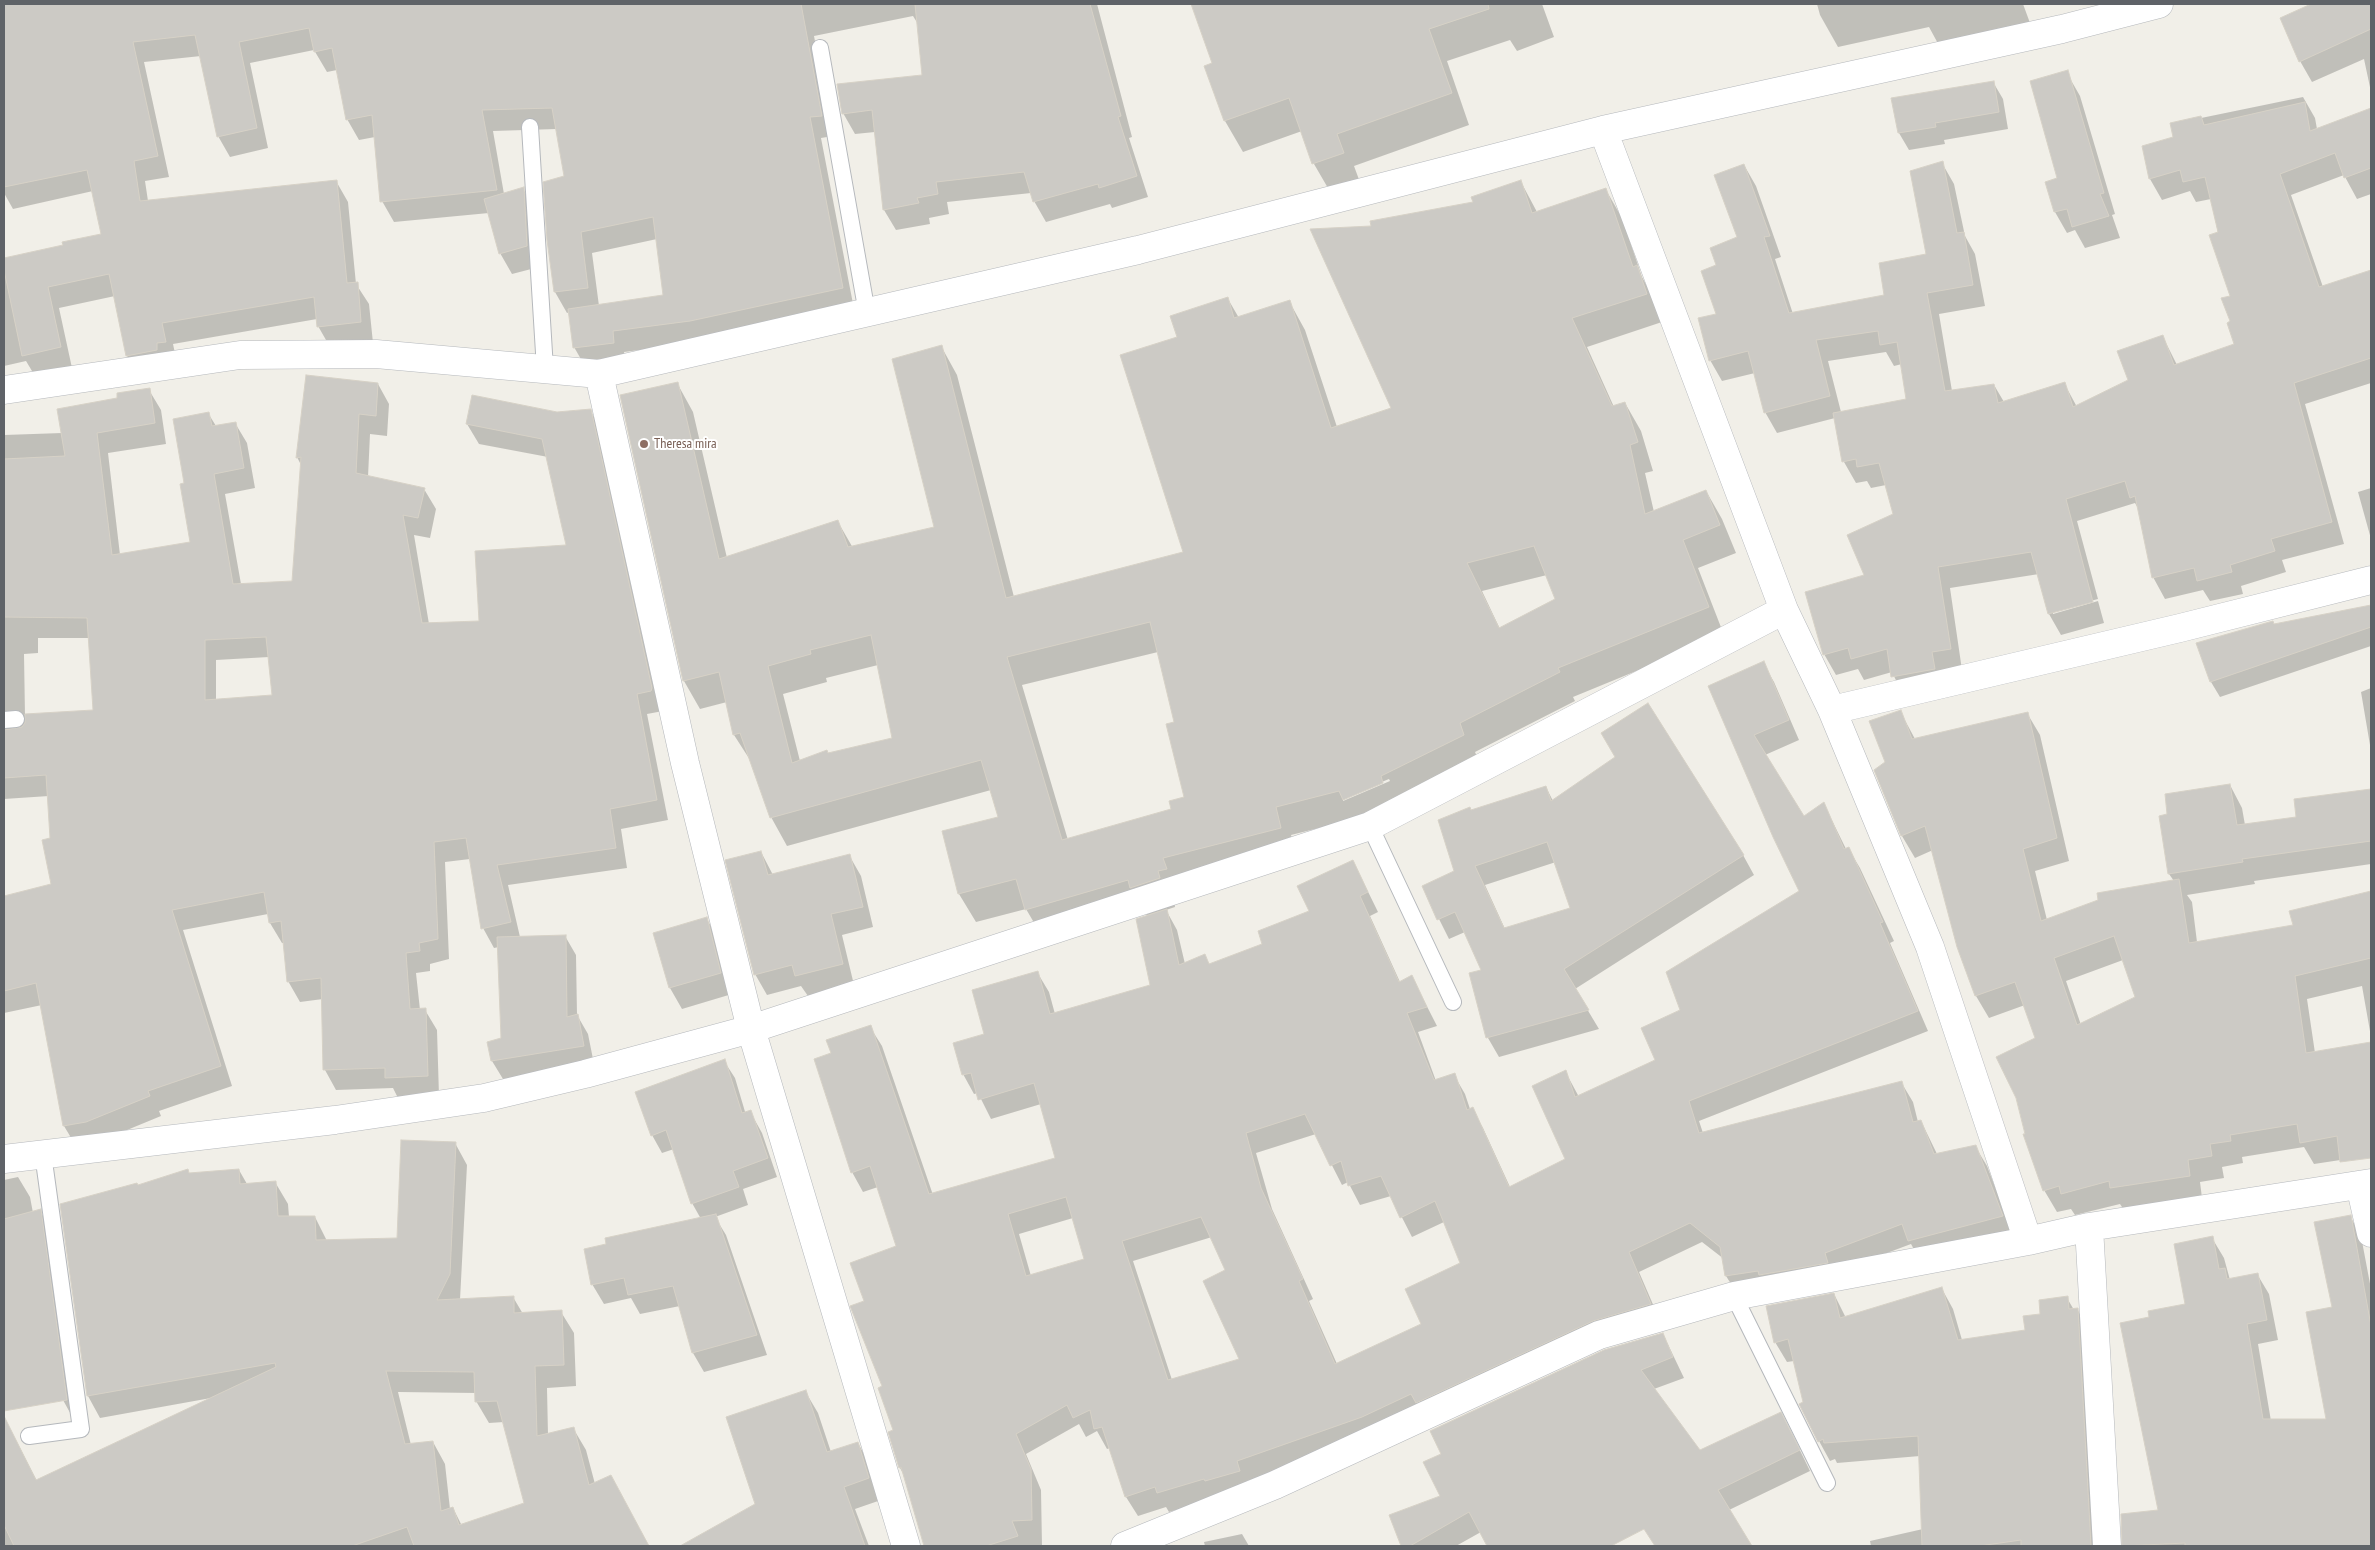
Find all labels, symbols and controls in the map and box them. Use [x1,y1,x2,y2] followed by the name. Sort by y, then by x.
[654,436,717,452] place label: Theresa mira
[638,438,650,450] marker: Theresa mira

